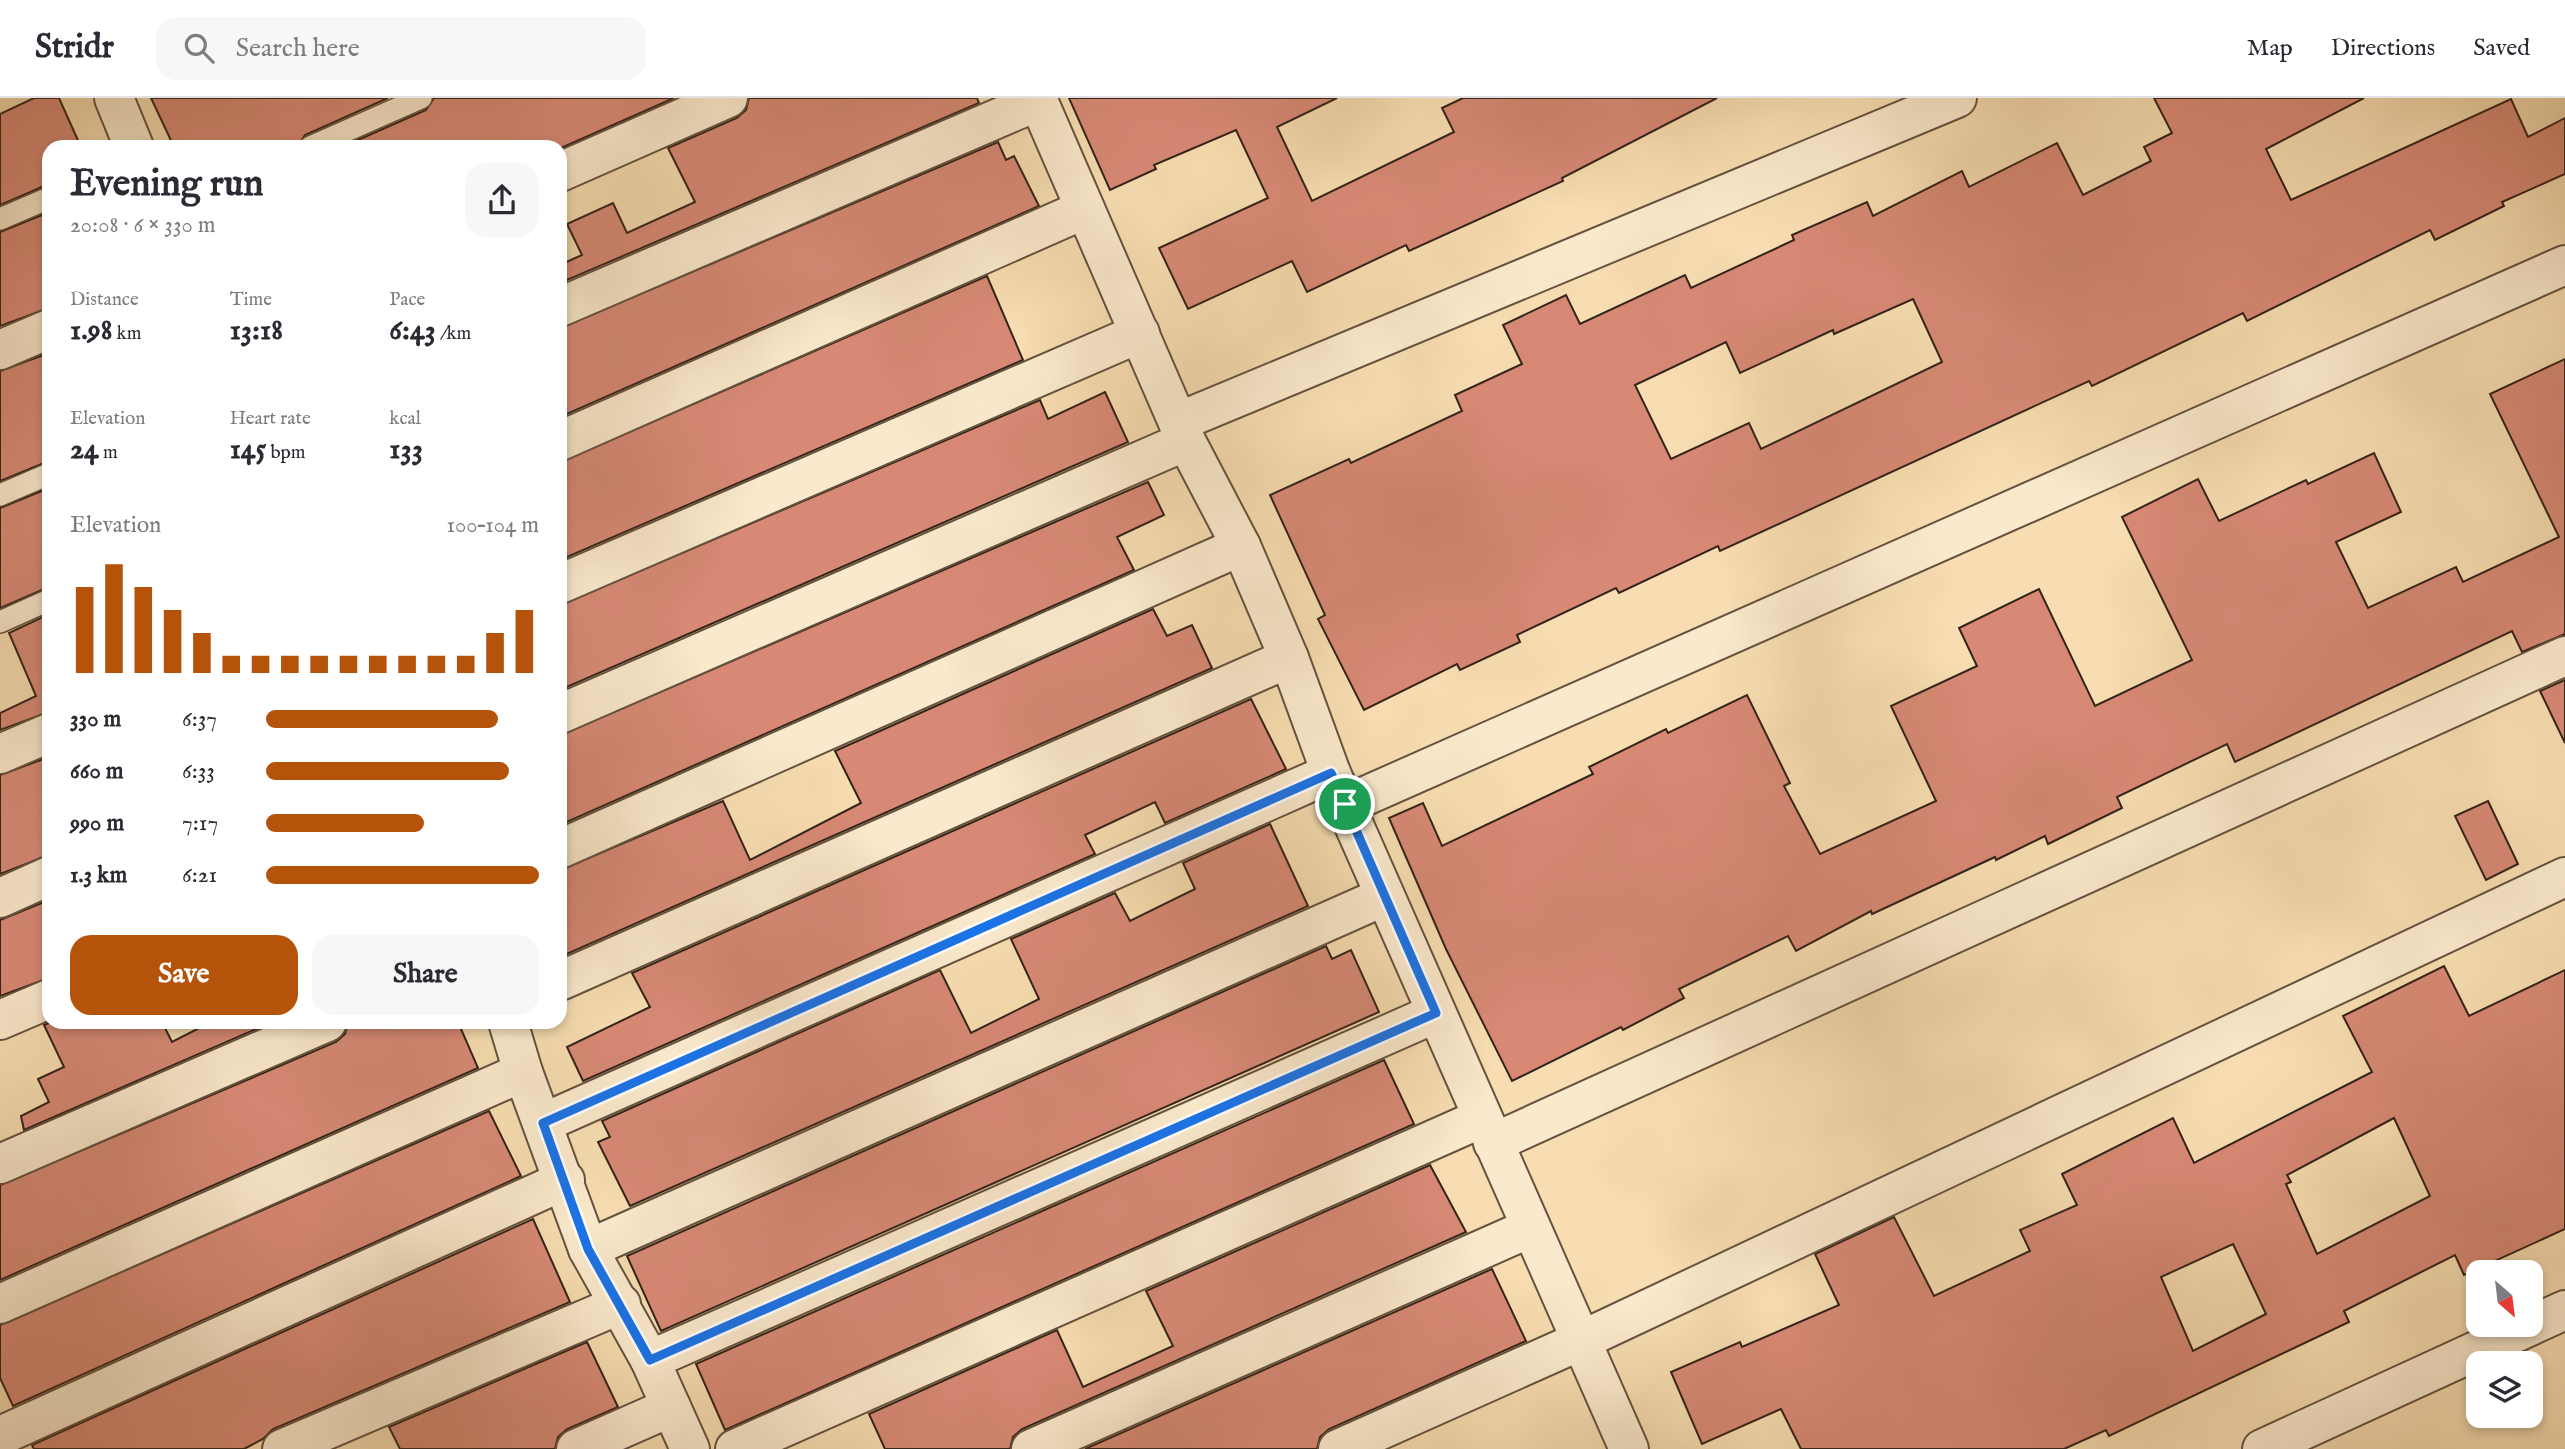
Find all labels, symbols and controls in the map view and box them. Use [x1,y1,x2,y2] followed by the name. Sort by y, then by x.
[156,17,646,80] search box
[35,27,114,69] text: Stridr
[180,29,218,67] icon: search
[236,32,360,65] text: Search here
[2247,33,2293,64] text: Map
[2331,33,2435,64] text: Directions
[2473,33,2530,64] text: Saved
[70,161,264,209] text: Evening run
[465,163,539,237] button: share
[70,211,216,240] text: 20:08 · 6 × 330 m
[70,288,139,312] text: Distance
[230,288,272,312] text: Time
[389,288,425,312] text: Pace
[70,312,112,350] text: 1.98
[230,312,283,350] text: 13:18
[389,312,436,350] text: 6:43
[112,322,141,346] text: km
[436,322,471,346] text: /km
[70,407,145,431] text: Elevation
[230,407,311,431] text: Heart rate
[389,407,421,431] text: kcal
[70,431,99,469] text: 24
[230,431,266,469] text: 145
[389,431,423,469] text: 133
[99,441,118,465] text: m
[266,441,306,465] text: bpm
[70,511,161,540] text: Elevation
[446,511,539,540] text: 100–104 m
[70,705,121,734] text: 330 m
[182,705,217,734] text: 6:37
[70,757,124,786] text: 660 m
[182,757,215,786] text: 6:33
[1315,774,1375,834] pin
[1326,785,1364,823] icon: arrive
[70,809,124,838] text: 990 m
[182,809,218,838] text: 7:17
[70,861,127,890] text: 1.3 km
[182,861,217,890] text: 6:21
[70,935,298,1015] button: Save
[312,935,539,1015] button: Share
[2466,1260,2543,1337] north arrow
[2466,1260,2543,1428] map controls
[2466,1351,2543,1428] button: layers

